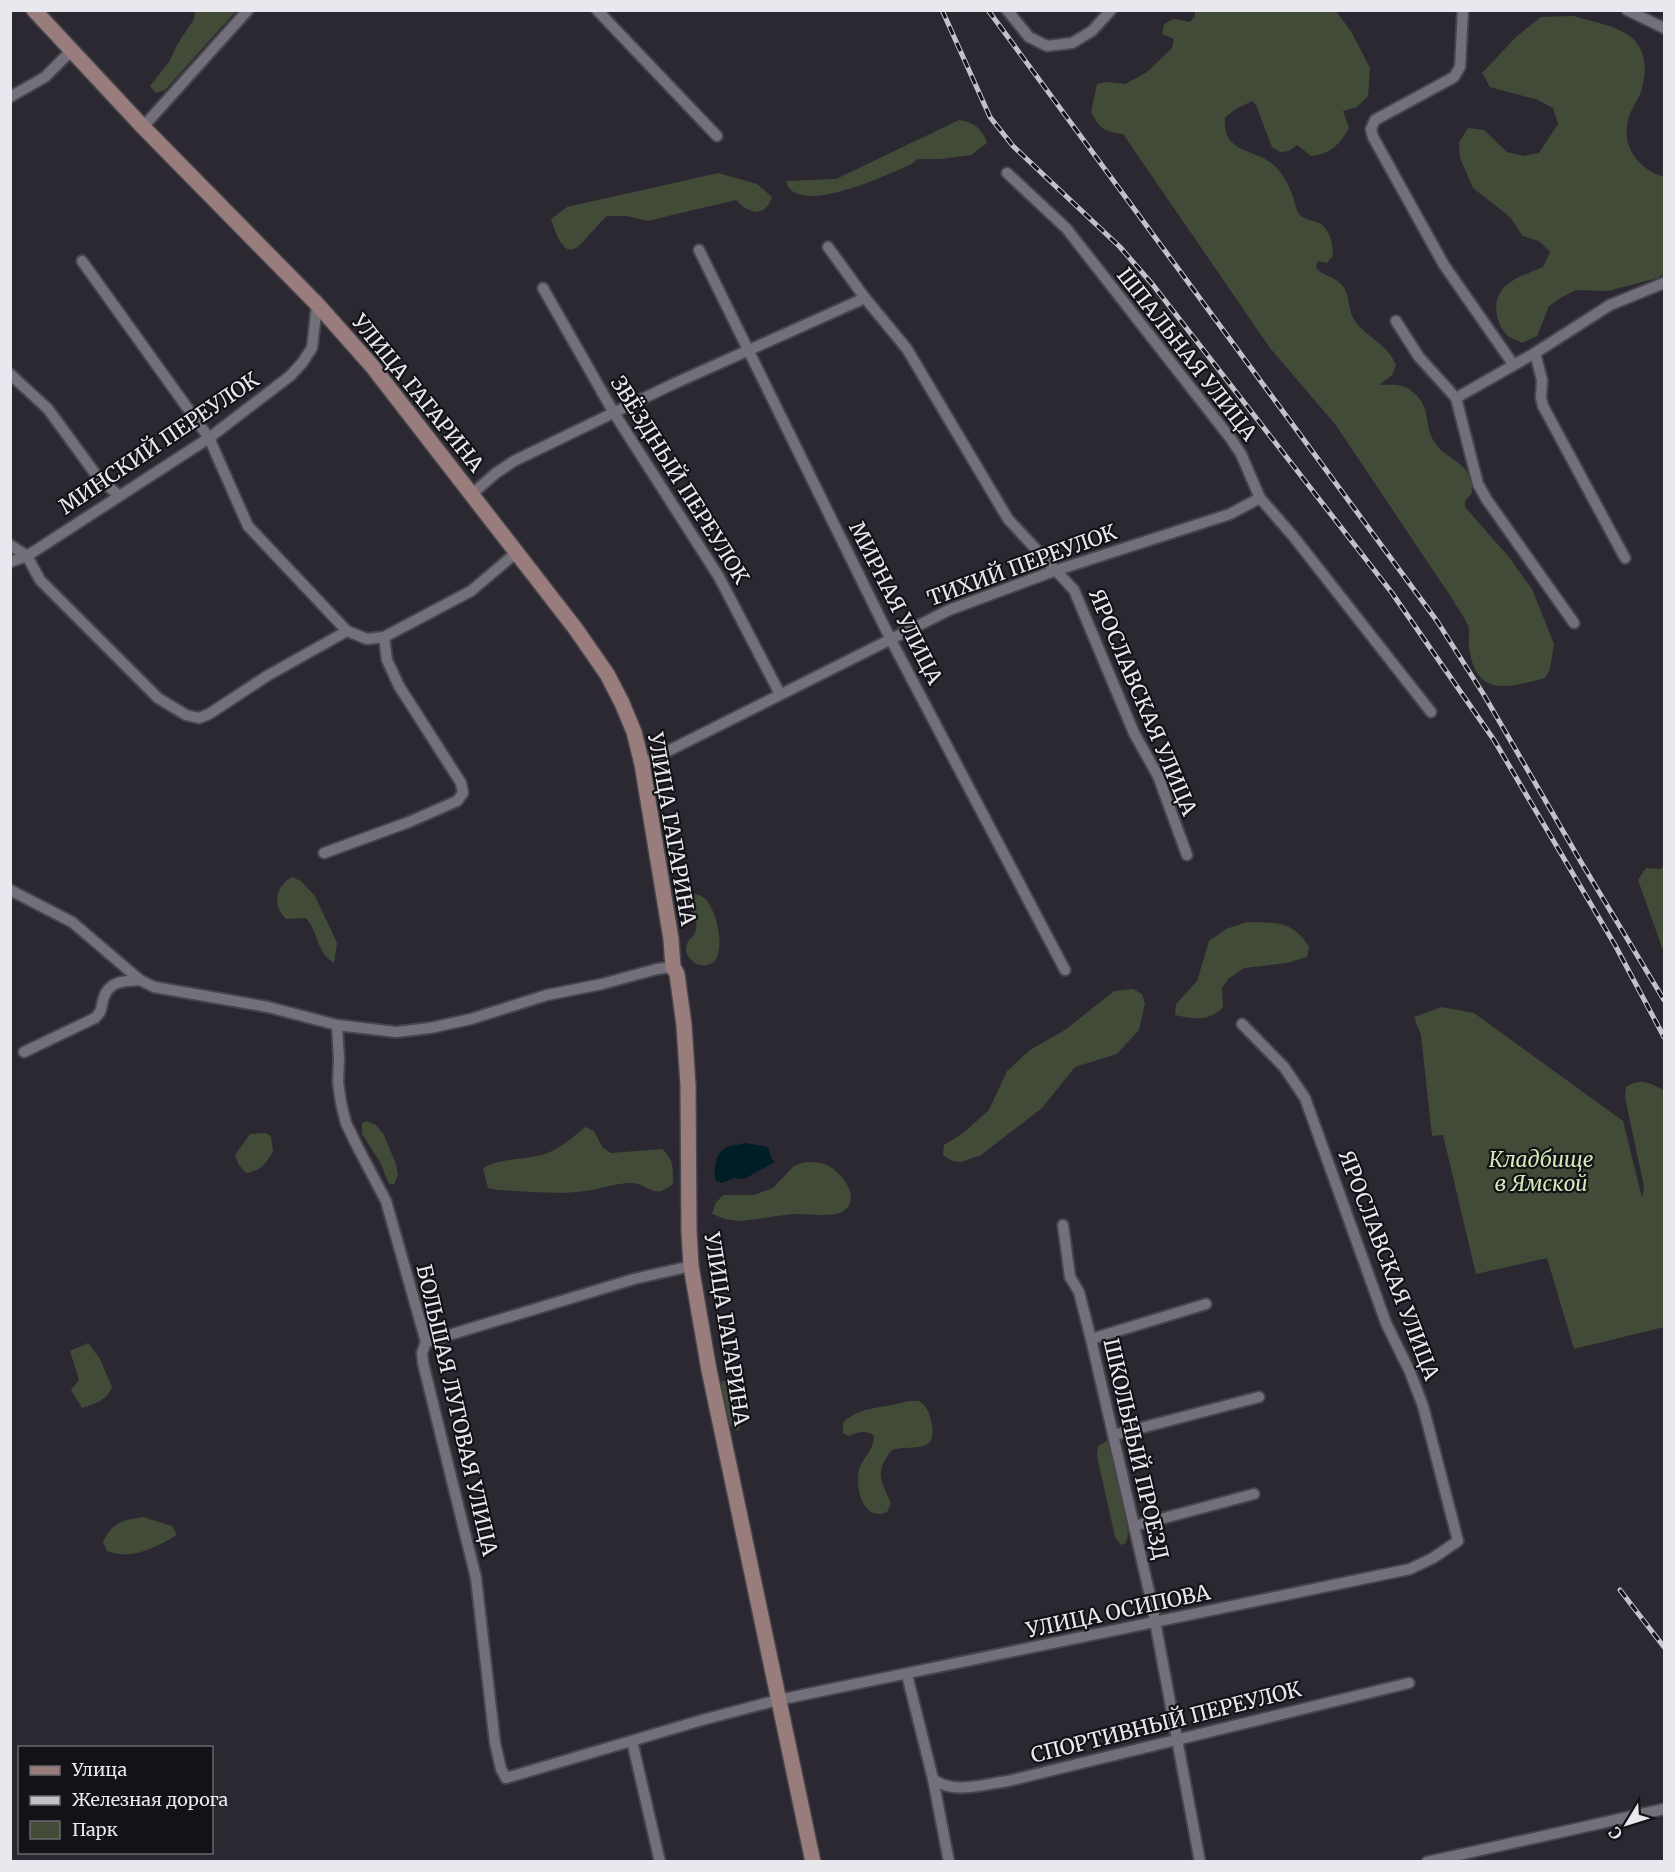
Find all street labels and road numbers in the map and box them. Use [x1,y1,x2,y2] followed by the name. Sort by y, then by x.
[1111,262,1263,446] street label: ШПАЛЬНАЯ УЛИЦА
[345,308,490,478] street label: УЛИЦА ГАГАРИНА
[54,366,264,520] street label: МИНСКИЙ ПЕРЕУЛОК
[605,371,755,589] street label: ЗВЁЗДНЫЙ ПЕРЕУЛОК
[843,517,949,689] street label: МИРНАЯ УЛИЦА
[924,518,1120,612] street label: ТИХИЙ ПЕРЕУЛОК
[1083,584,1203,820] street label: ЯРОСЛАВСКАЯ УЛИЦА
[642,729,702,928] street label: УЛИЦА ГАГАРИНА
[1333,1146,1445,1384] street label: ЯРОСЛАВСКАЯ УЛИЦА
[698,1229,756,1428] street label: УЛИЦА ГАГАРИНА
[410,1262,504,1559] street label: БОЛЬШАЯ ЛУГОВАЯ УЛИЦА
[1097,1336,1175,1562] street label: ШКОЛЬНЫЙ ПРОЕЗД
[1023,1578,1213,1644] street label: УЛИЦА ОСИПОВА
[1028,1675,1304,1769] street label: СПОРТИВНЫЙ ПЕРЕУЛОК

